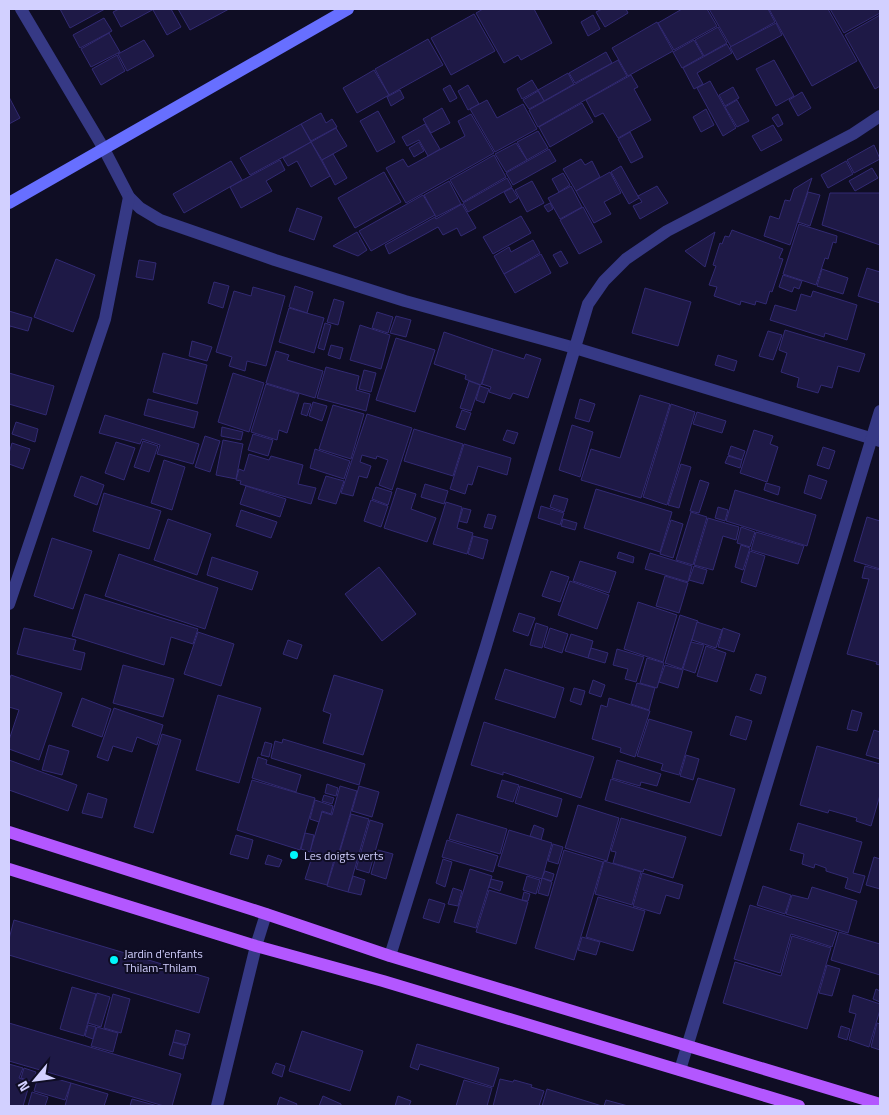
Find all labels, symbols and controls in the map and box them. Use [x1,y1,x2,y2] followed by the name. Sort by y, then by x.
[304,846,384,865] place label: Les doigts verts
[288,849,300,861] marker: Les doigts verts
[124,944,203,977] place label: Jardin d'enfants Thilam-Thilam
[108,954,120,966] marker: Jardin d'enfants Thilam-Thilam
[10,1055,60,1105] north arrow
[12,1077,35,1096] text: N

